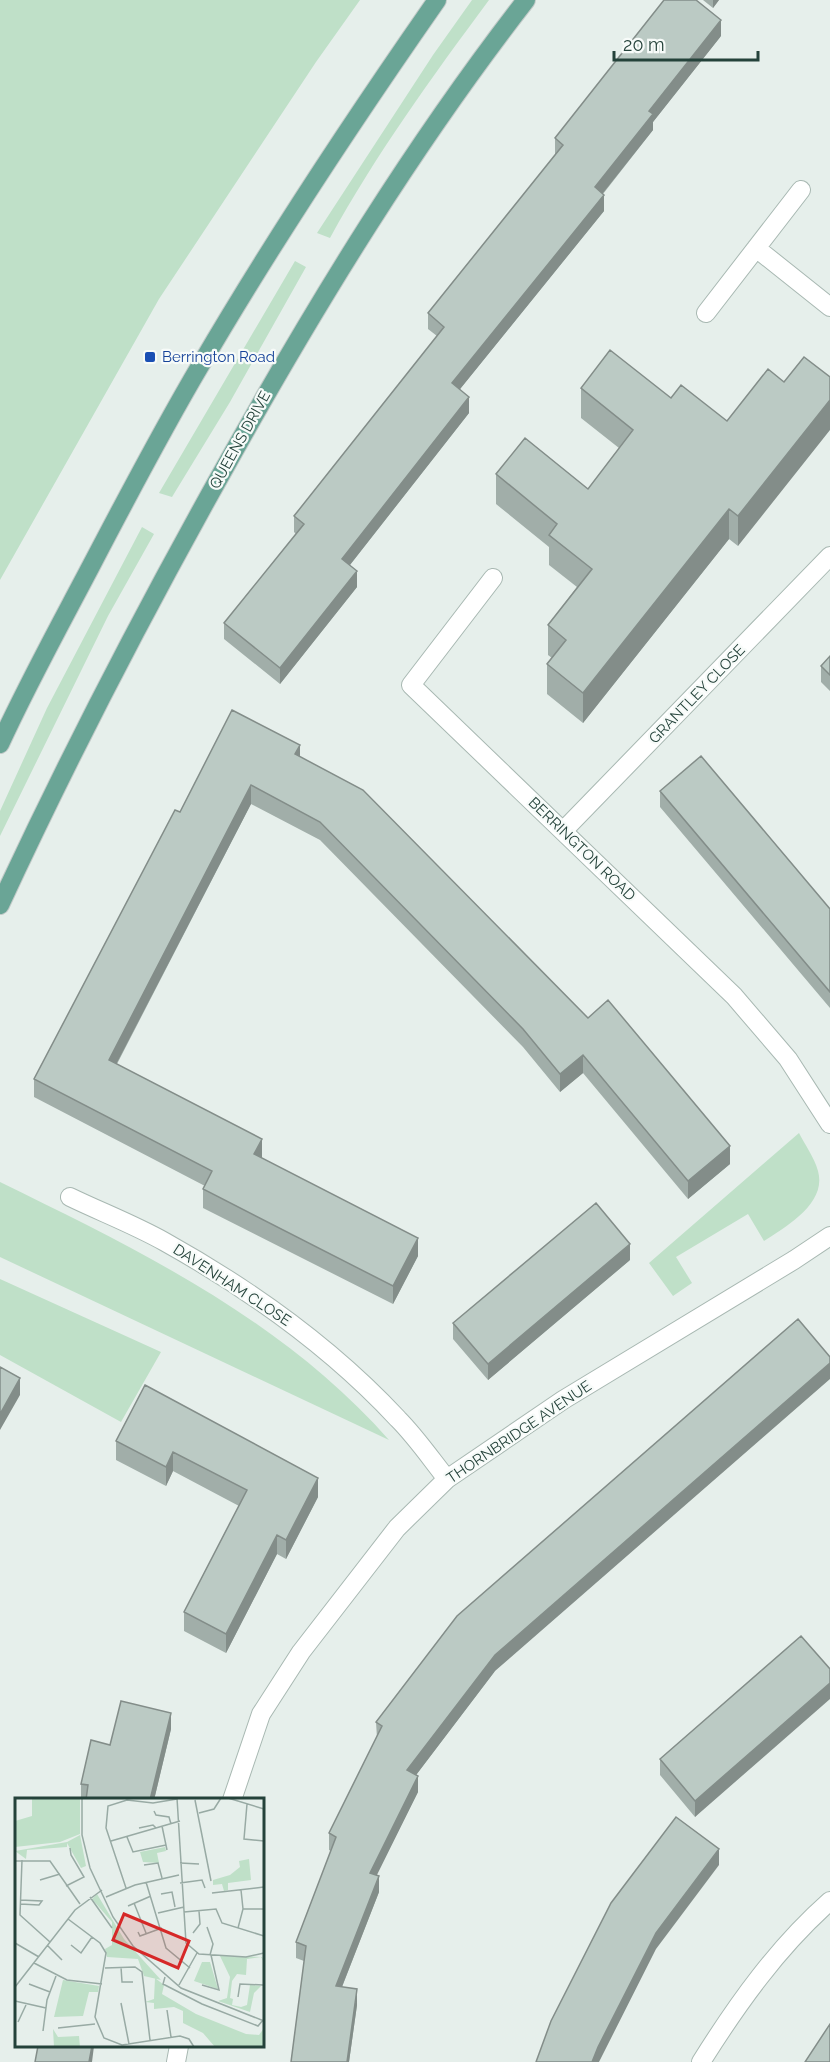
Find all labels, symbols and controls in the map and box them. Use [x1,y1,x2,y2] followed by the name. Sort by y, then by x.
[614,24,758,62] scale bar
[623,34,665,55] text: 20 m
[162,348,275,366] place label: Berrington Road
[143,350,157,364] marker: Berrington Road
[206,388,274,492] street label: QUEENS DRIVE
[645,641,749,747] street label: GRANTLEY CLOSE
[525,793,639,905] street label: BERRINGTON ROAD
[170,1240,294,1330] street label: DAVENHAM CLOSE
[443,1377,595,1487] street label: THORNBRIDGE AVENUE
[15,1798,264,2047] inset map

